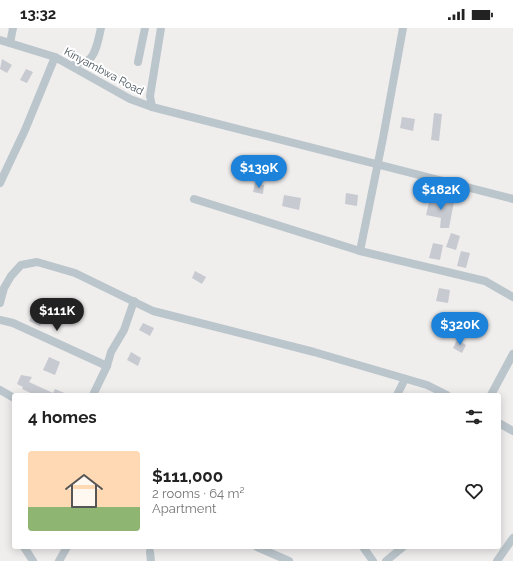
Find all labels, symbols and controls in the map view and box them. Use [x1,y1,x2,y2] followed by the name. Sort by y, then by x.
[20,5,56,23] text: 13:32
[62,45,146,98] street label: Kinyambwa Road
[231,155,287,189] pin: $139K
[240,160,278,175] text: $139K
[413,177,469,211] pin: $182K
[422,182,460,197] text: $182K
[29,298,85,332] pin: $111K
[39,303,75,318] text: $111K
[432,312,488,346] pin: $320K
[440,317,480,332] text: $320K
[463,406,485,428] icon: filters
[28,407,97,427] text: 4 homes
[152,466,223,486] text: $111,000
[60,467,108,515] icon: home
[463,480,485,502] icon: heart
[152,486,244,501] text: 2 rooms · 64 m²
[152,501,216,516] text: Apartment

